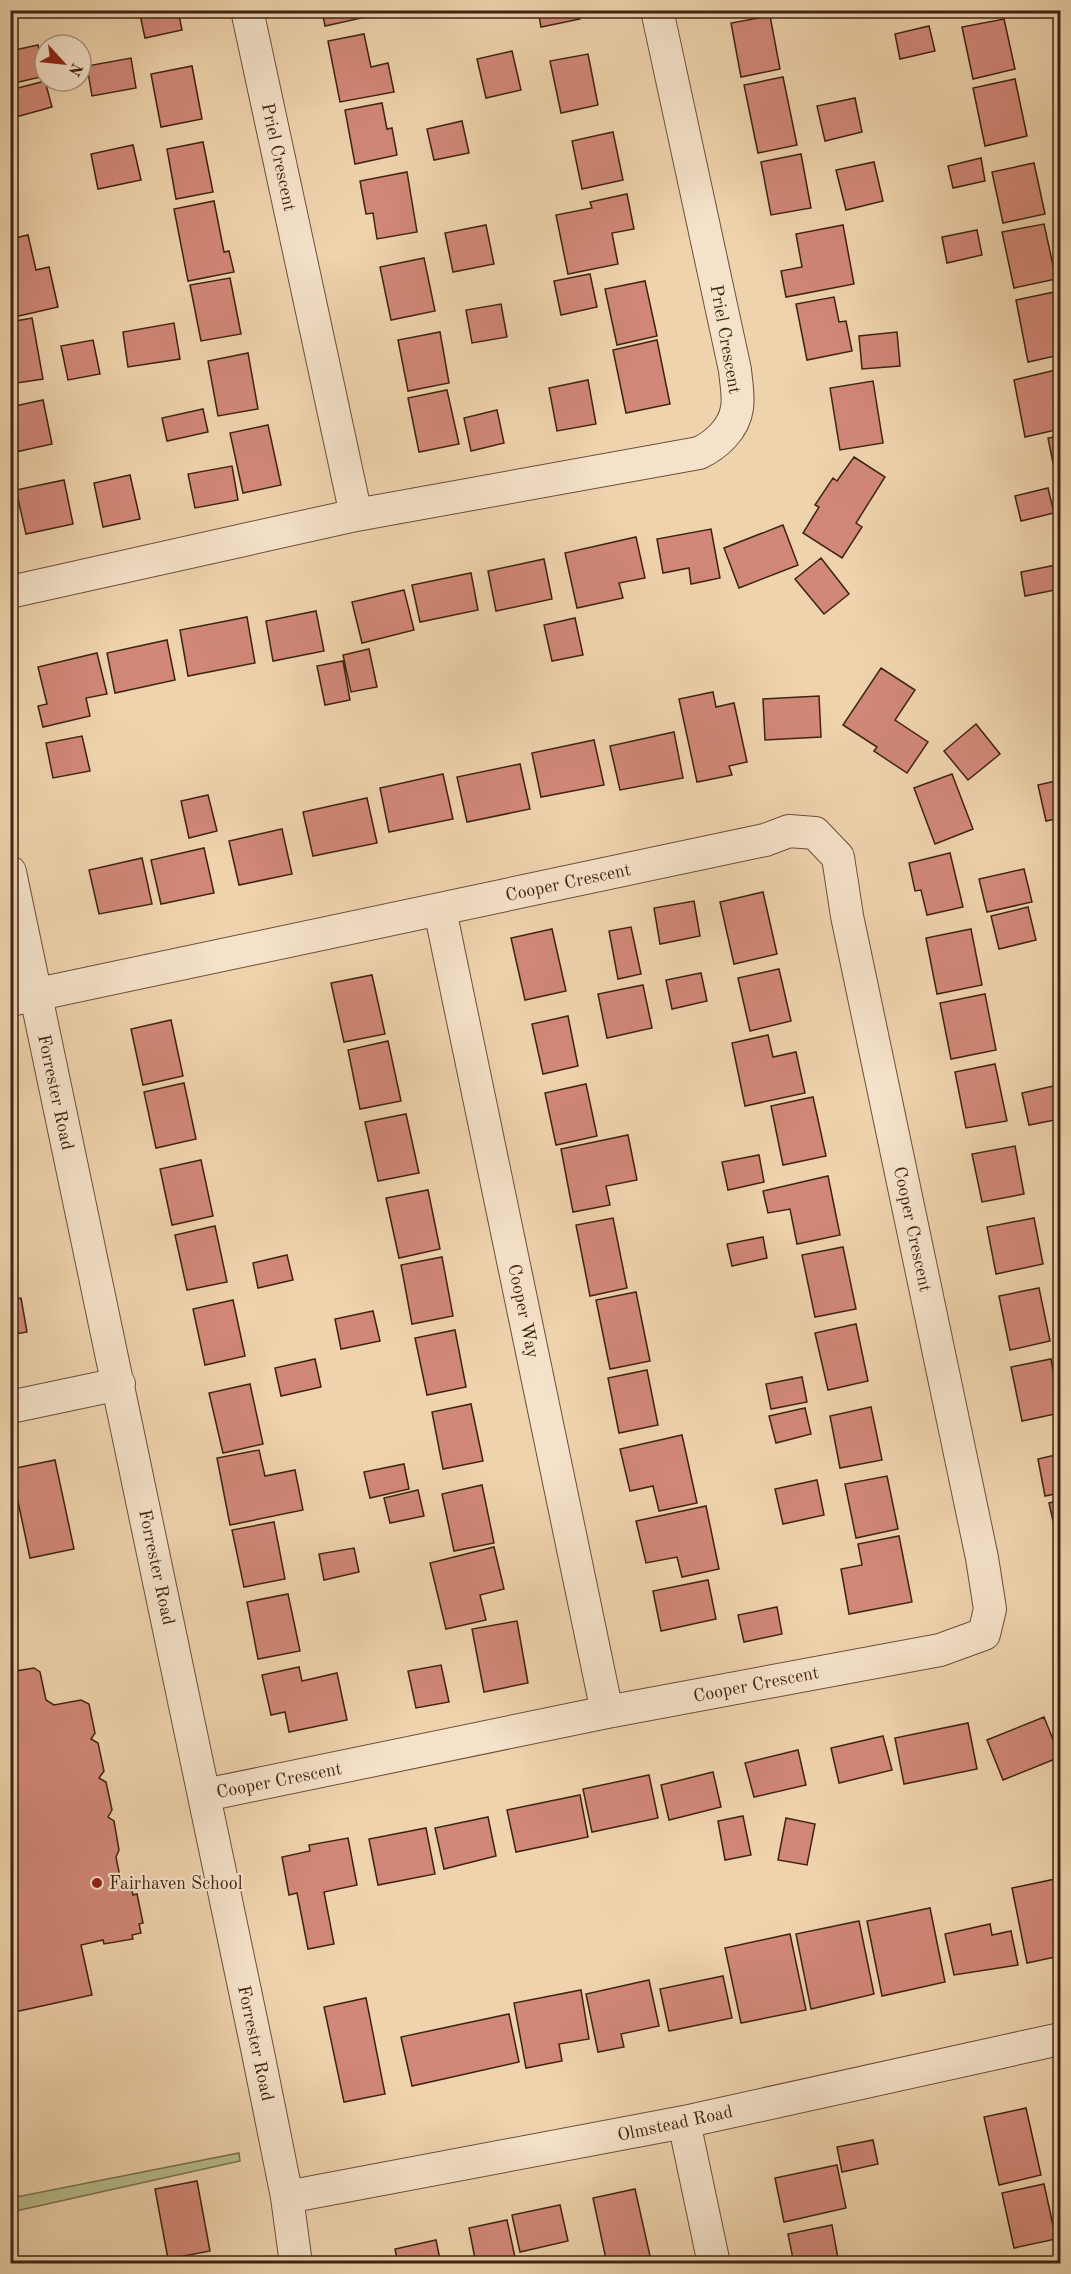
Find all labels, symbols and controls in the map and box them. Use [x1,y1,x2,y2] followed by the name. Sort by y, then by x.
[33,33,93,93] north arrow
[64,60,84,79] text: N
[258,101,298,213] street label: Priel Crescent
[707,283,743,395] street label: Priel Crescent
[504,861,632,905] street label: Cooper Crescent
[34,1033,76,1152] street label: Forrester Road
[890,1165,934,1293] street label: Cooper Crescent
[504,1262,542,1360] street label: Cooper Way
[135,1508,177,1627] street label: Forrester Road
[692,1664,821,1706] street label: Cooper Crescent
[215,1760,344,1802] street label: Cooper Crescent
[109,1875,243,1893] place label: Fairhaven School
[90,1876,104,1890] marker: Fairhaven School
[234,1984,276,2103] street label: Forrester Road
[616,2103,735,2145] street label: Olmstead Road

